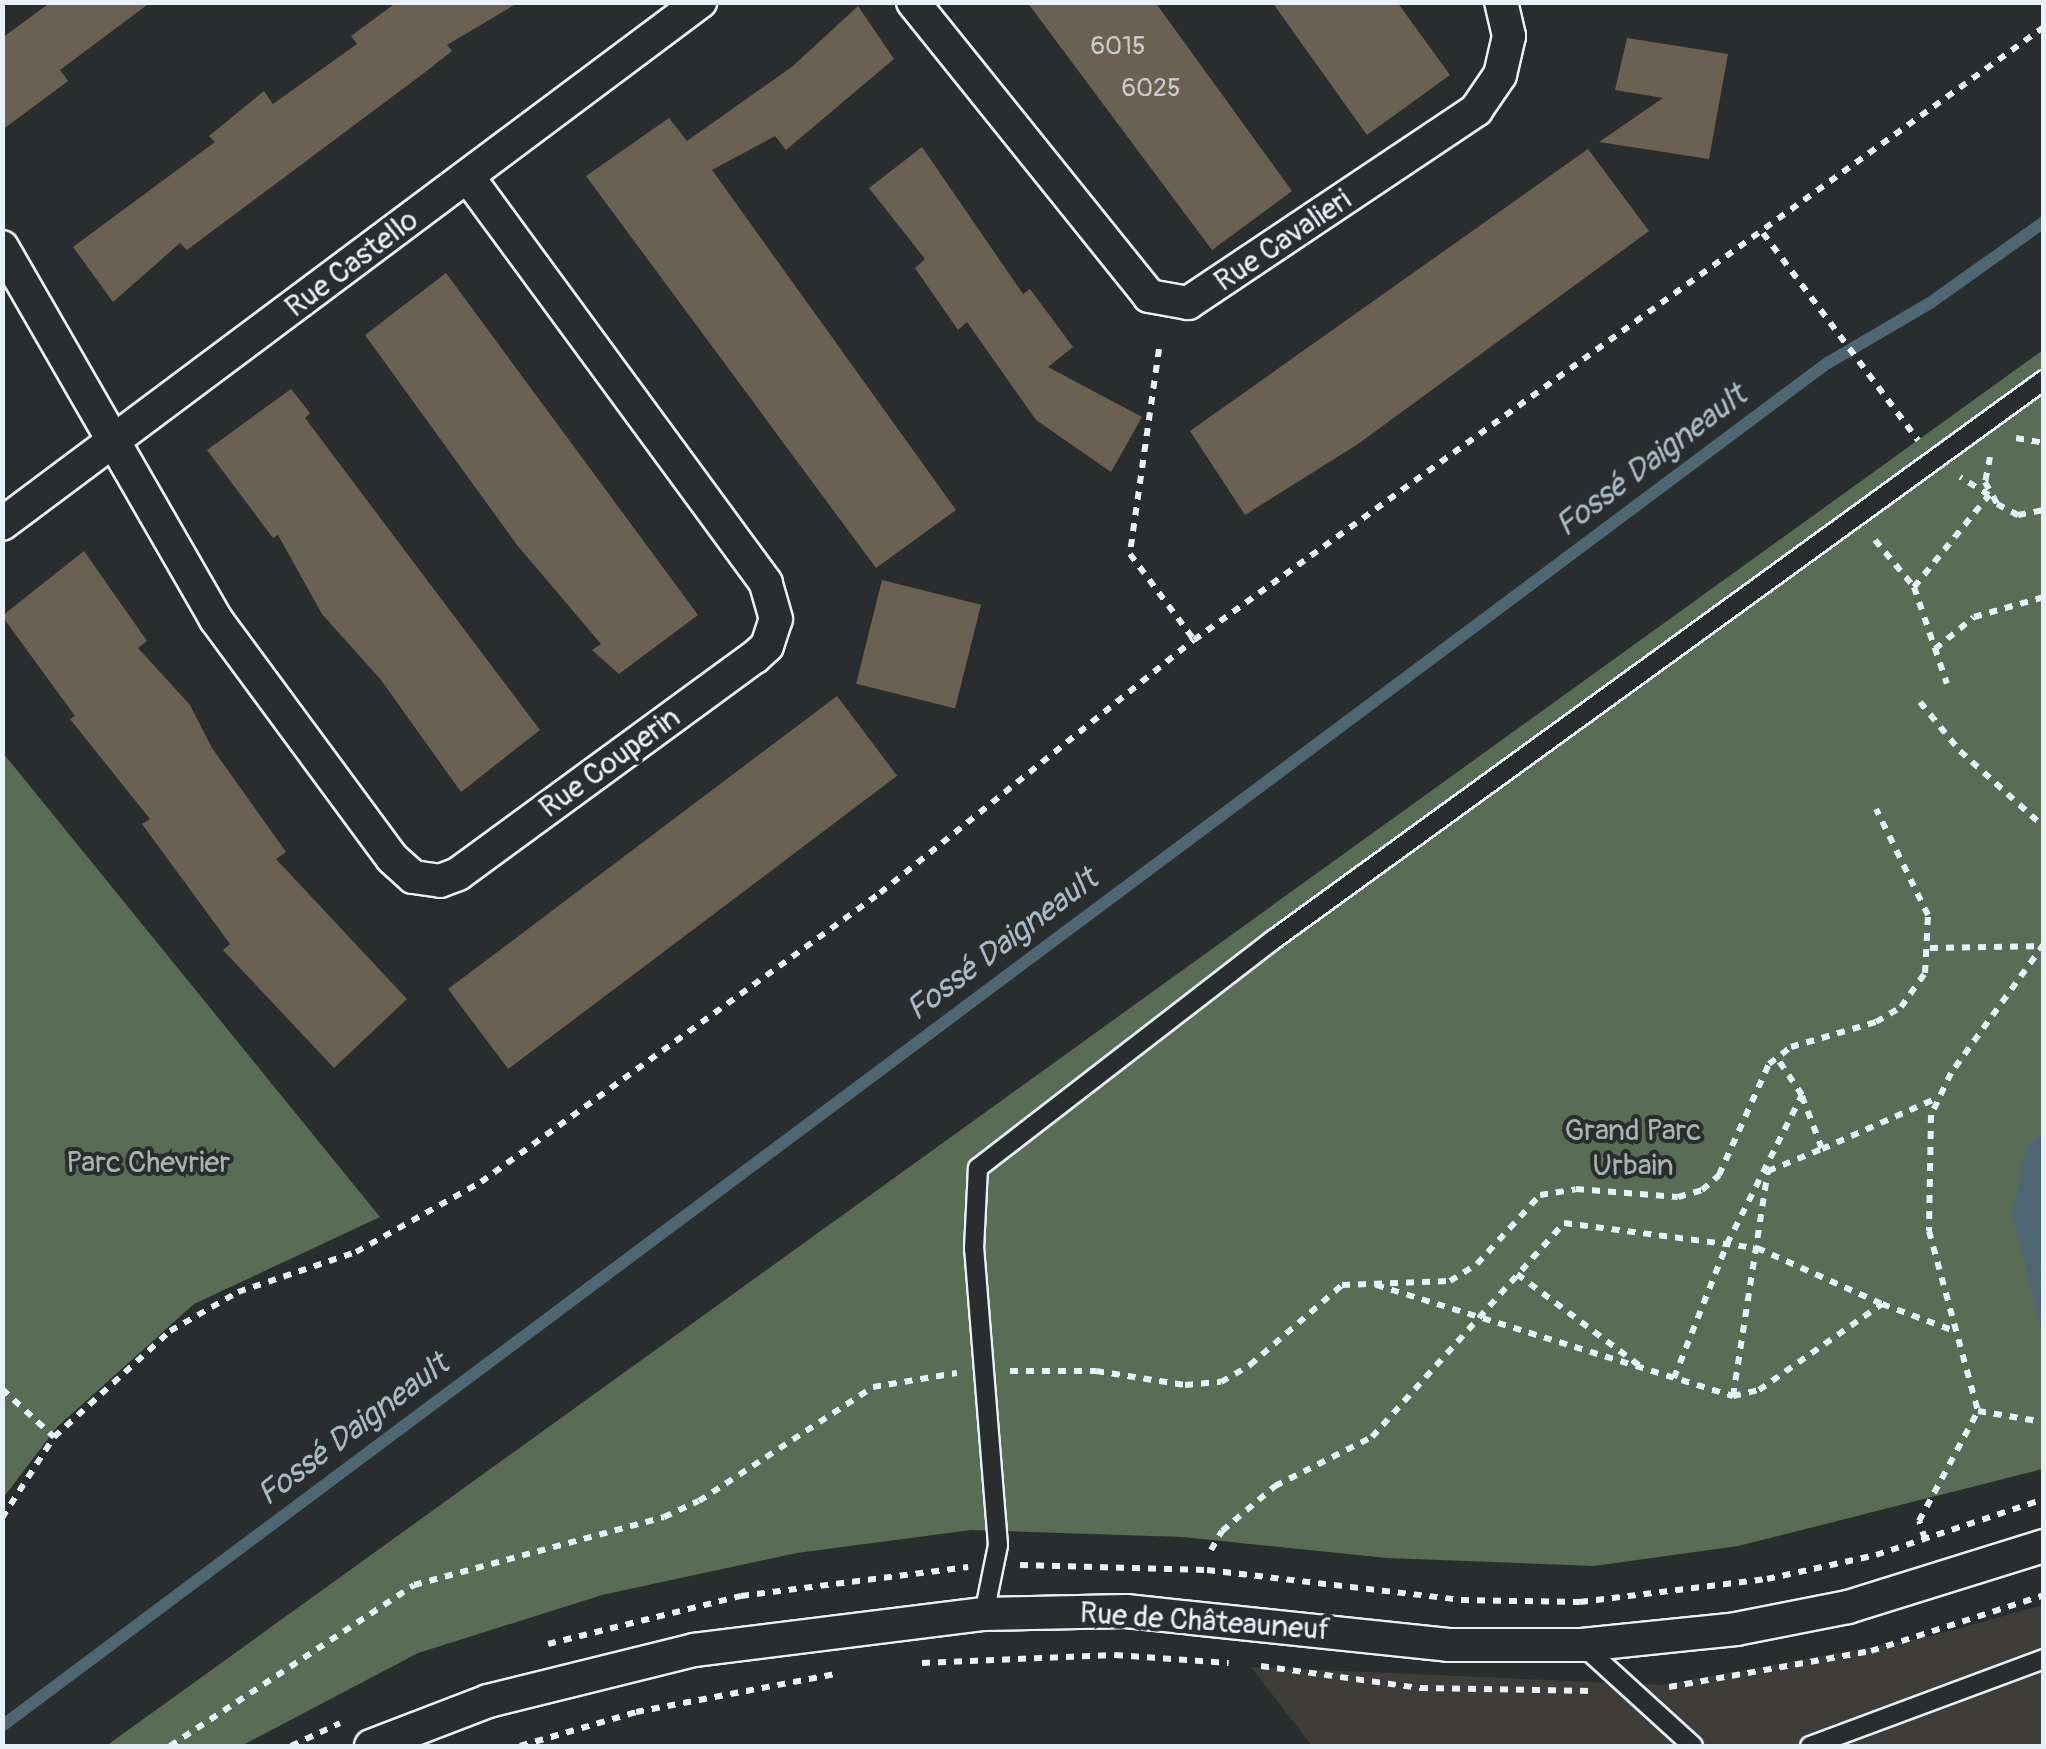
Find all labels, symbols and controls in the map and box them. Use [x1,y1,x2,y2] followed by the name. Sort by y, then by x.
[1091,32,1145,62] house number: 6015
[1121,74,1181,104] house number: 6025
[1208,182,1358,300] street label: Rue Cavalieri
[279,202,425,326] street label: Rue Castello
[1548,377,1754,545] water label: Fossé Daigneault
[533,700,687,826] street label: Rue Couperin
[899,861,1105,1029] water label: Fossé Daigneault
[1564,1113,1702,1184] park label: Grand Parc Urbain
[66,1145,230,1181] park label: Parc Chevrier
[250,1346,456,1514] water label: Fossé Daigneault
[1079,1595,1331,1649] street label: Rue de Châteauneuf

